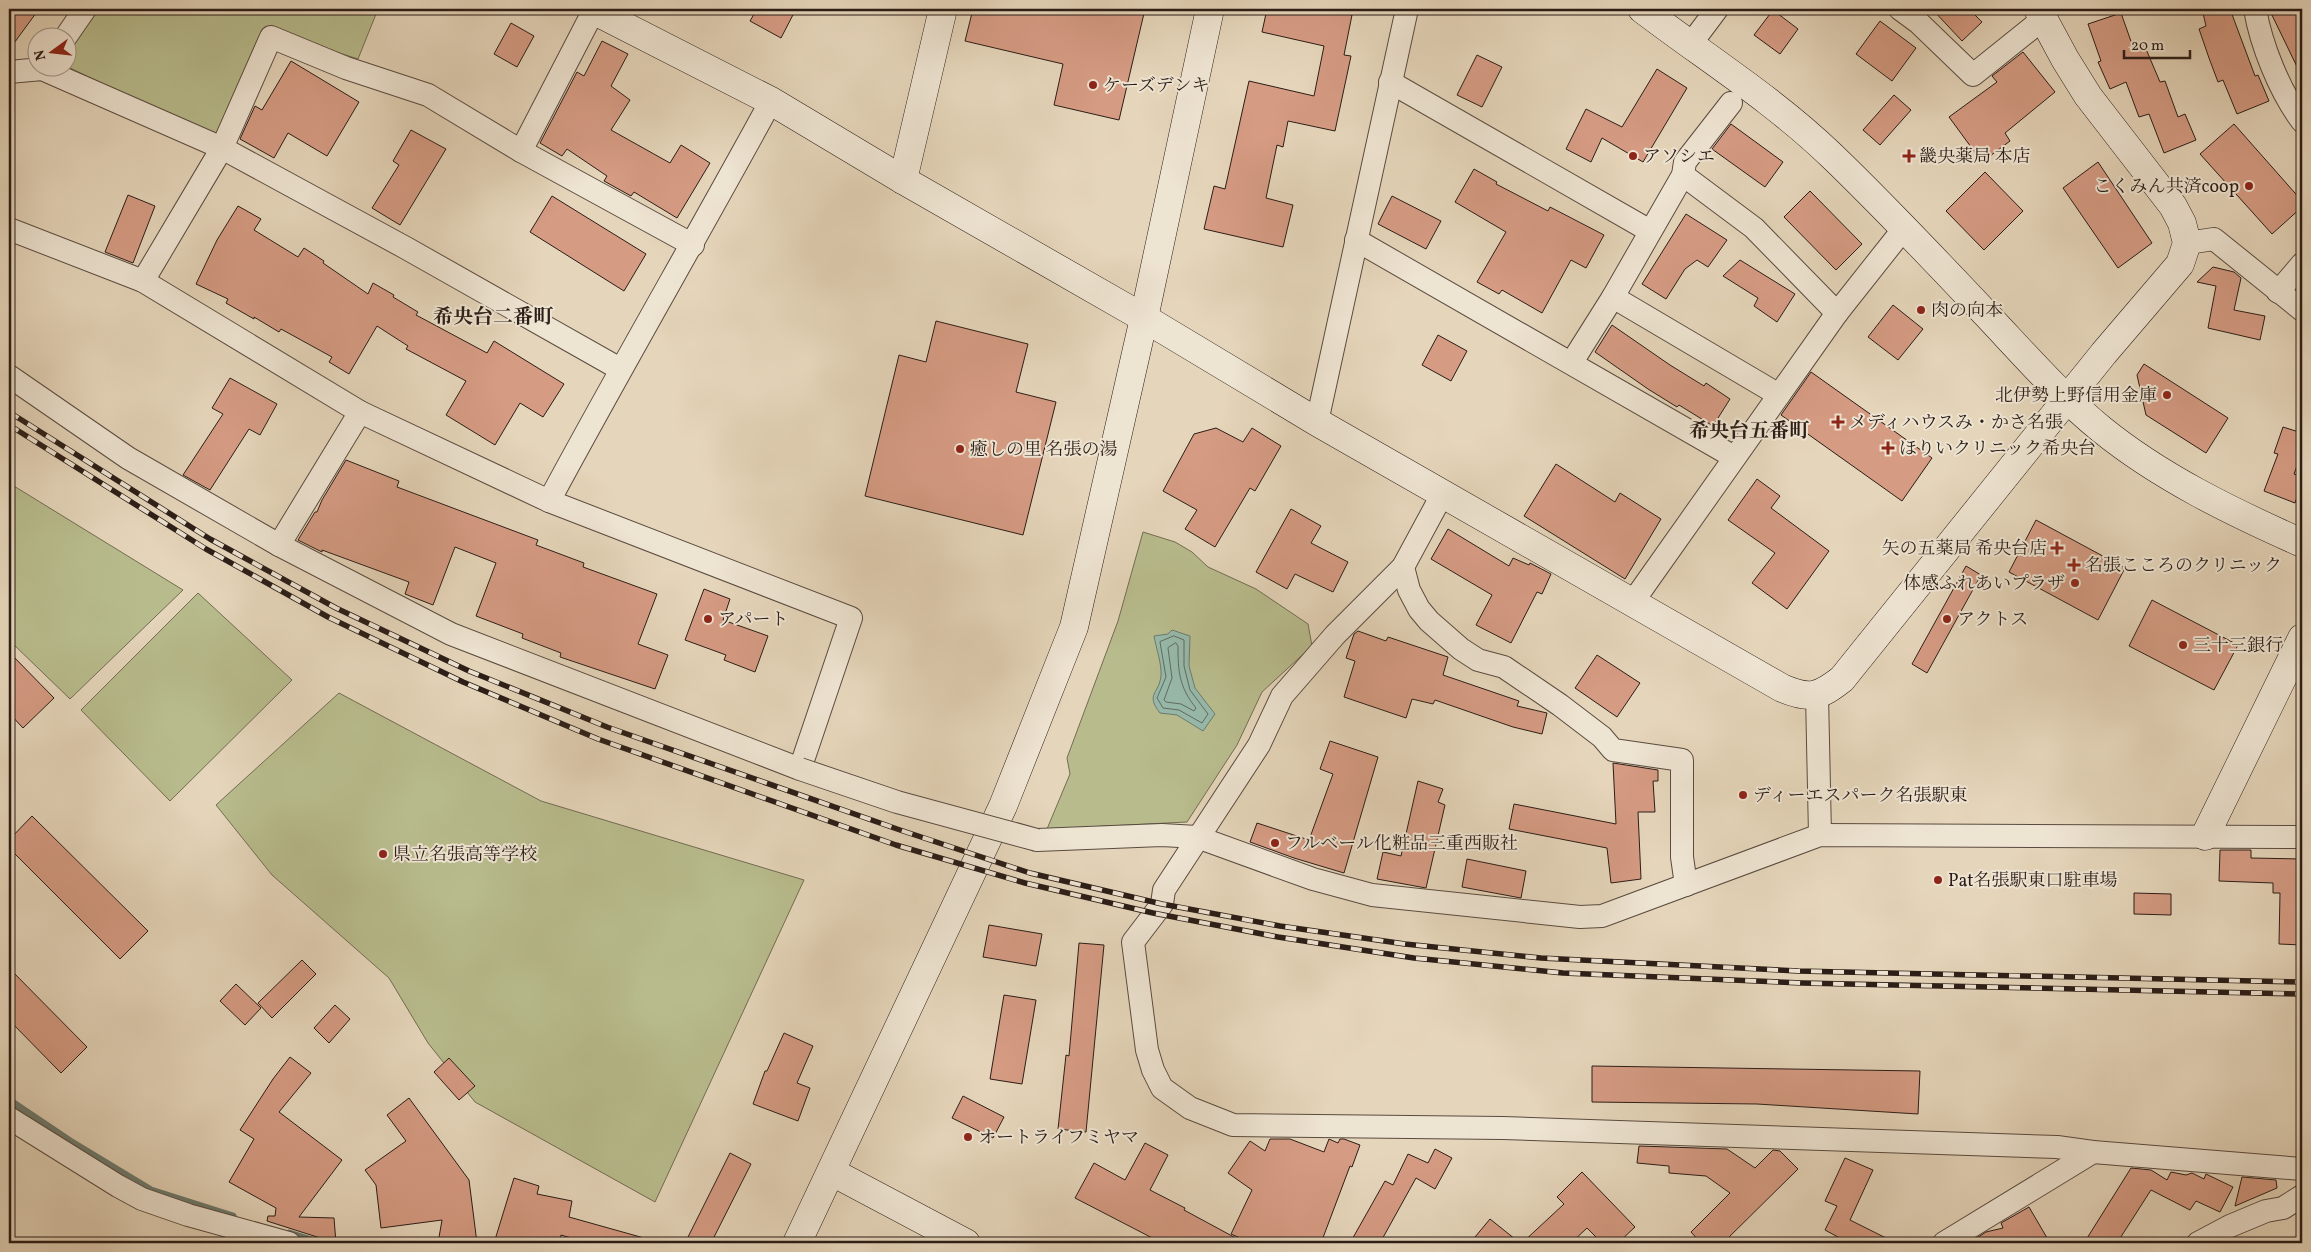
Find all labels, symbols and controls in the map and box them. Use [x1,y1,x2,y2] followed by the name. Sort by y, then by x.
[28,28,78,78] north arrow
[2124,28,2190,60] scale bar
[2131,36,2164,57] text: 20 m
[30,48,51,62] text: N
[1103,74,1209,99] place label: ケーズデンキ
[1087,79,1099,91] marker: ケーズデンキ
[1643,145,1715,170] place label: アソシエ
[1919,145,2031,170] place label: 畿央薬局 本店
[1627,150,1639,162] marker: アソシエ
[1903,150,1915,162] marker: 畿央薬局 本店
[2093,175,2239,200] place label: こくみん共済coop
[2243,180,2255,192] marker: こくみん共済coop
[1931,299,2003,324] place label: 肉の向本
[433,304,554,332] district label: 希央台二番町
[1915,304,1927,316] marker: 肉の向本
[1995,384,2157,409] place label: 北伊勢上野信用金庫
[2161,389,2173,401] marker: 北伊勢上野信用金庫
[1849,411,2063,436] place label: メディハウスみ・かさ名張
[1831,415,1845,429] marker: メディハウスみ・かさ名張
[1689,418,1810,446] district label: 希央台五番町
[1899,437,2096,462] place label: ほりいクリニック希央台
[970,438,1118,463] place label: 癒しの里 名張の湯
[1881,441,1895,455] marker: ほりいクリニック希央台
[954,443,966,455] marker: 癒しの里 名張の湯
[1881,537,2047,562] place label: 矢の五薬局 希央台店
[2051,542,2063,554] marker: 矢の五薬局 希央台店
[2085,554,2282,579] place label: 名張こころのクリニック
[2067,558,2081,572] marker: 名張こころのクリニック
[1903,572,2065,597] place label: 体感ふれあいプラザ
[2069,577,2081,589] marker: 体感ふれあいプラザ
[718,608,789,633] place label: アパート
[1957,608,2028,633] place label: アクトス
[702,613,714,625] marker: アパート
[1941,613,1953,625] marker: アクトス
[2193,634,2283,659] place label: 三十三銀行
[2177,639,2189,651] marker: 三十三銀行
[1753,784,1968,809] place label: ディーエスパーク名張駅東
[1737,789,1749,801] marker: ディーエスパーク名張駅東
[1285,832,1518,857] place label: フルベール化粧品三重西販社
[1269,837,1281,849] marker: フルベール化粧品三重西販社
[393,843,537,868] place label: 県立名張高等学校
[377,848,389,860] marker: 県立名張高等学校
[1948,869,2117,894] place label: Pat名張駅東口駐車場
[1932,874,1944,886] marker: Pat名張駅東口駐車場
[978,1126,1139,1151] place label: オートライフミヤマ
[962,1131,974,1143] marker: オートライフミヤマ

